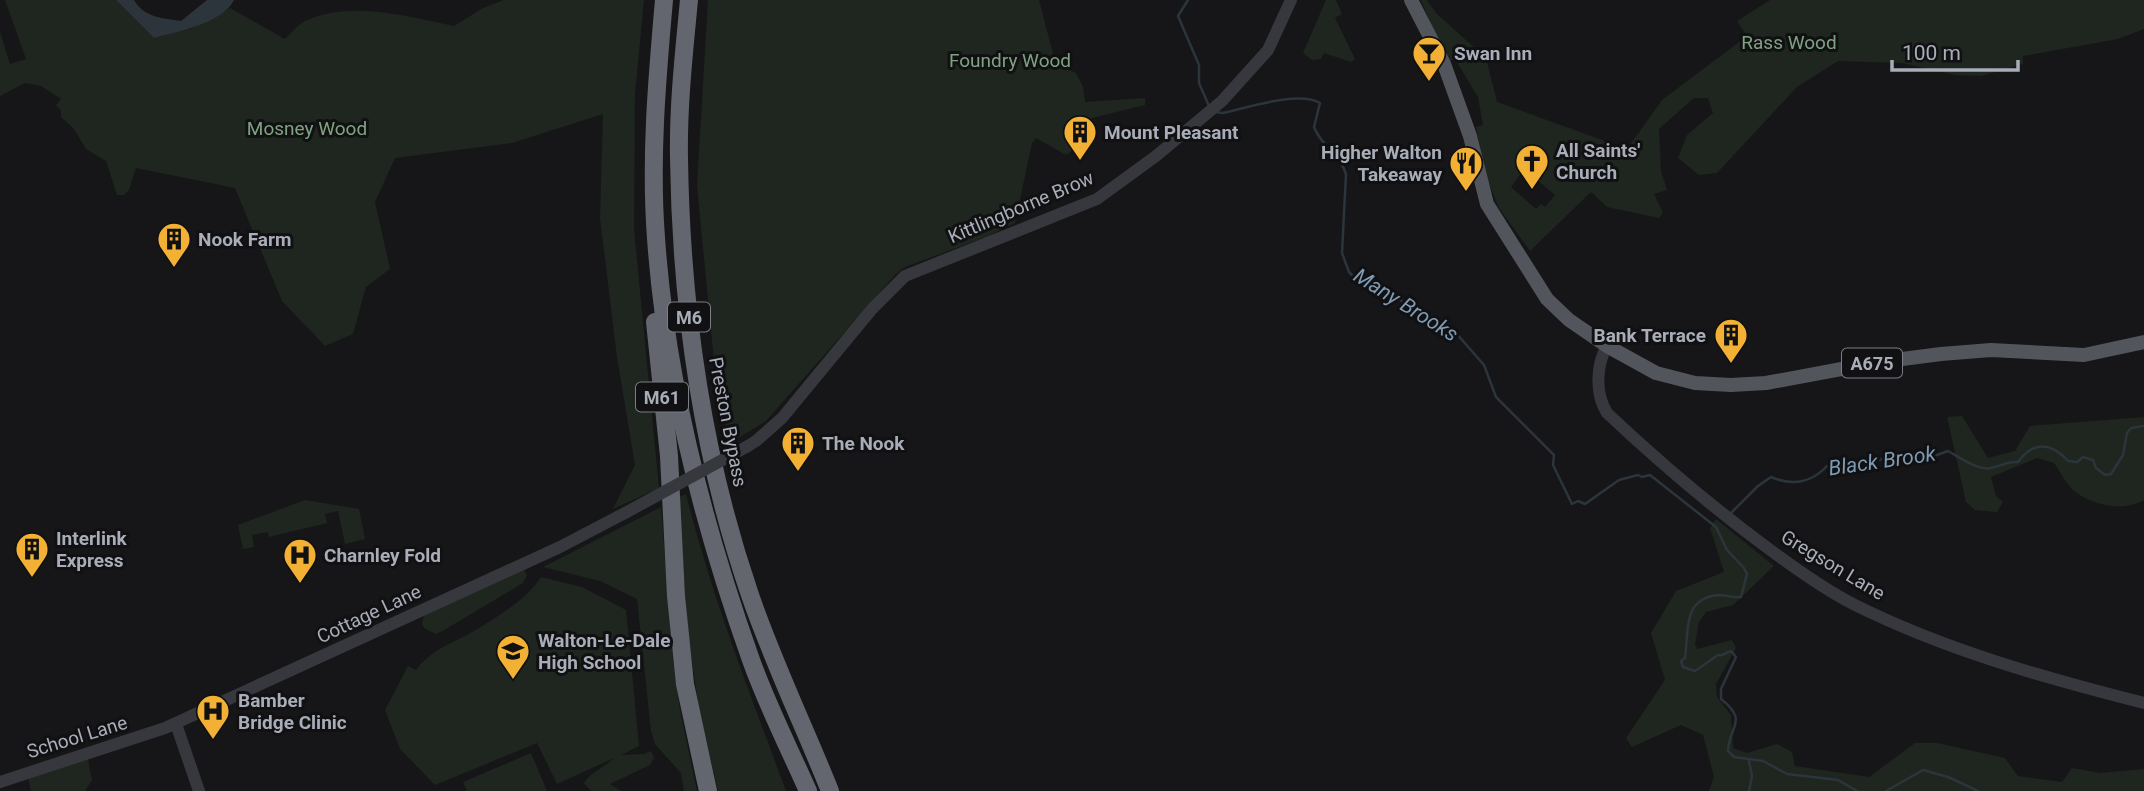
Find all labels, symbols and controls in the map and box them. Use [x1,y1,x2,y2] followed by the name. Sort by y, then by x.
[1892,28,2018,72] scale bar
[1741,31,1837,54] park label: Rass Wood
[1410,34,1448,83] bar icon: Swan Inn
[1902,41,1961,65] text: 100 m
[1454,42,1532,65] place label: Swan Inn
[949,49,1071,72] park label: Foundry Wood
[1061,113,1099,162] building icon: Mount Pleasant
[247,117,367,140] park label: Mosney Wood
[1104,121,1239,144] place label: Mount Pleasant
[1556,139,1640,184] place label: All Saints' Church
[1321,141,1442,186] place label: Higher Walton Takeaway
[1513,142,1551,191] church icon: All Saints' Church
[1447,144,1485,193] restaurant icon: Higher Walton Takeaway
[945,166,1097,248] street label: Kittlingborne Brow
[155,220,193,269] building icon: Nook Farm
[198,228,291,251] place label: Nook Farm
[1349,263,1463,347] water label: Many Brooks
[668,302,710,332] road number: M6
[1712,316,1750,365] building icon: Bank Terrace
[1594,324,1706,347] place label: Bank Terrace
[1842,348,1902,377] road number: A675
[704,355,752,489] street label: Preston Bypass
[636,382,688,412] road number: M61
[779,424,817,473] building icon: The Nook
[822,432,905,455] place label: The Nook
[1827,442,1938,480] water label: Black Brook
[1777,525,1889,605] street label: Gregson Lane
[56,527,128,572] place label: Interlink Express
[13,530,51,579] building icon: Interlink Express
[281,536,319,585] hospital icon: Charnley Fold
[324,544,441,567] place label: Charnley Fold
[313,580,425,648] street label: Cottage Lane
[538,629,670,674] place label: Walton-Le-Dale High School
[494,632,532,681] school or university icon: Walton-Le-Dale High School
[238,689,347,734] place label: Bamber Bridge Clinic
[194,692,232,741] hospital icon: Bamber Bridge Clinic
[24,711,130,763] street label: School Lane

